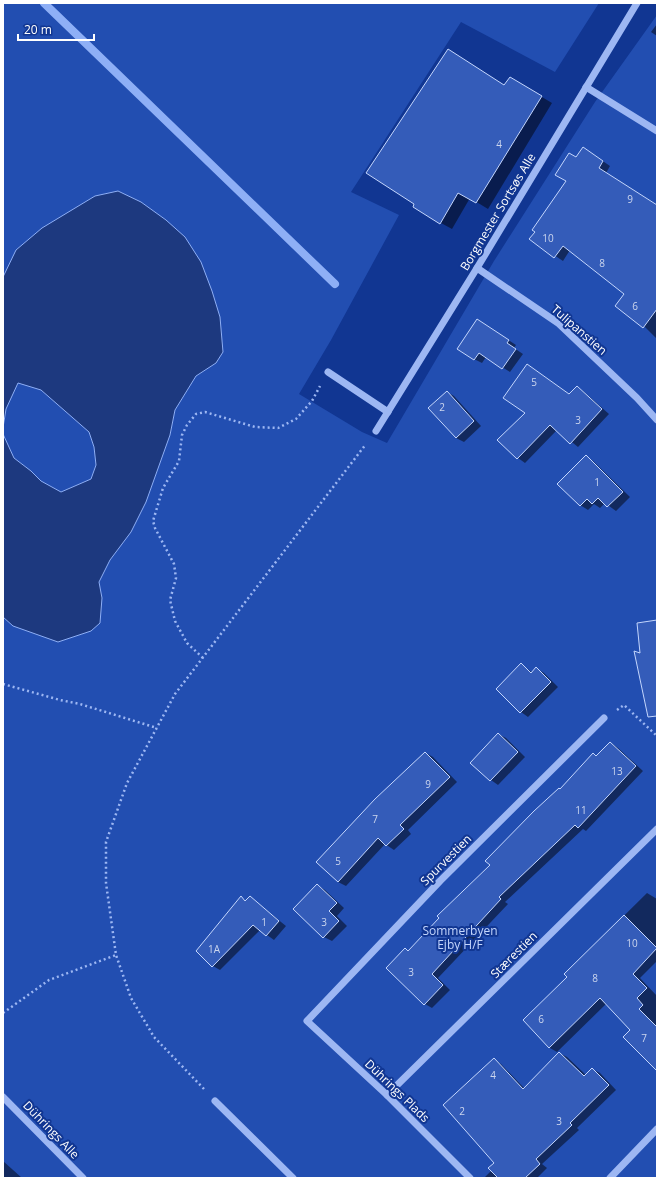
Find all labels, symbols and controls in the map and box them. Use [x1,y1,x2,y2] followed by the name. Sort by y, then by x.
[18,16,94,42] scale bar
[24,21,52,38] text: 20 m
[496,137,502,151] house number: 4
[456,150,540,274] street label: Borgmester Sortsøs Alle
[627,192,633,206] house number: 9
[542,231,554,245] house number: 10
[599,256,605,270] house number: 8
[632,299,638,313] house number: 6
[548,301,611,359] street label: Tulipanstien
[531,375,537,389] house number: 5
[439,400,445,414] house number: 2
[575,413,581,427] house number: 3
[594,475,600,489] house number: 1
[611,764,623,778] house number: 13
[425,777,431,791] house number: 9
[575,803,587,817] house number: 11
[372,812,378,826] house number: 7
[416,830,475,889] street label: Spurvestien
[335,854,341,868] house number: 5
[261,915,267,929] house number: 1
[321,915,327,929] house number: 3
[422,922,498,953] park label: Sommerbyen Ejby H/F
[486,927,541,982] street label: Stærestien
[626,936,638,950] house number: 10
[208,942,221,956] house number: 1A
[408,965,414,979] house number: 3
[592,971,598,985] house number: 8
[538,1012,544,1026] house number: 6
[641,1031,647,1045] house number: 7
[361,1055,434,1126] street label: Dührings Plads
[490,1068,496,1082] house number: 4
[19,1097,84,1163] street label: Dührings Alle
[459,1104,465,1118] house number: 2
[556,1114,562,1128] house number: 3

